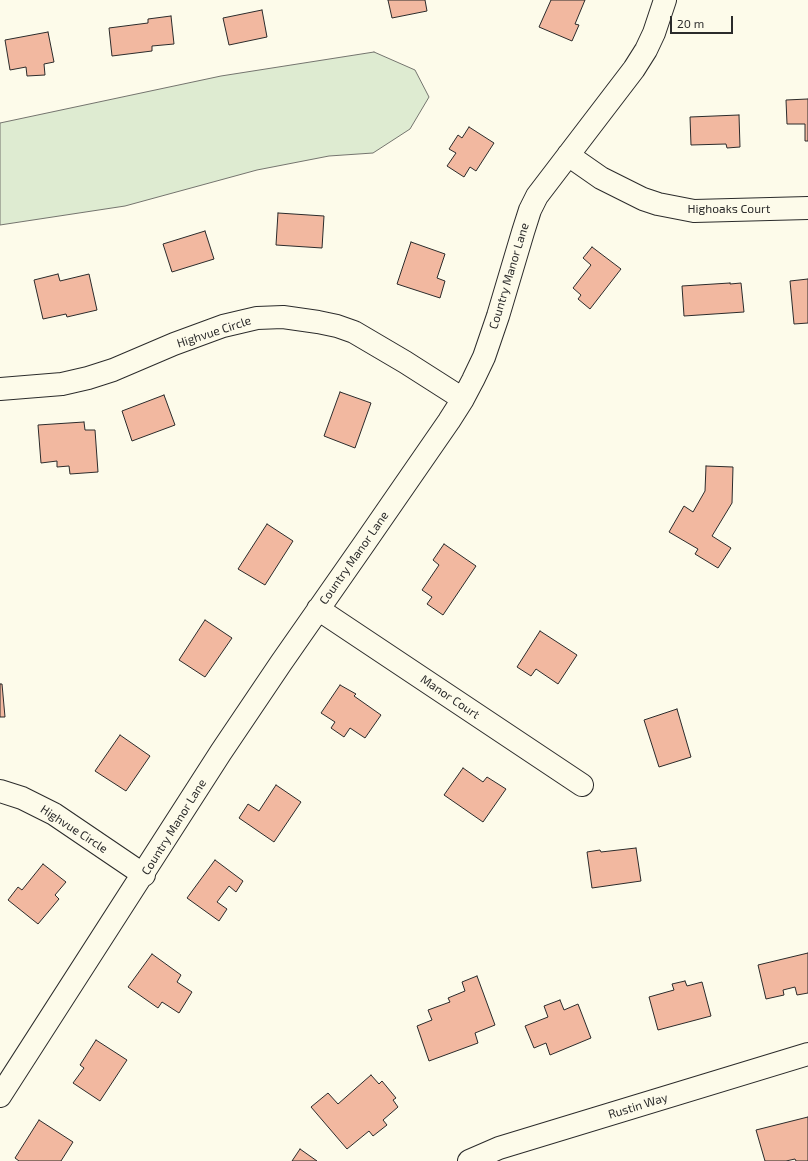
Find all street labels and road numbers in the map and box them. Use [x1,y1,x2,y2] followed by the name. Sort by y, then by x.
[688,202,770,216] street label: Highoaks Court
[486,221,532,331] street label: Country Manor Lane
[175,313,253,351] street label: Highvue Circle
[316,509,392,607] street label: Country Manor Lane
[418,672,482,722] street label: Manor Court
[139,776,209,878] street label: Country Manor Lane
[38,802,110,856] street label: Highvue Circle
[606,1090,670,1122] street label: Rustin Way

